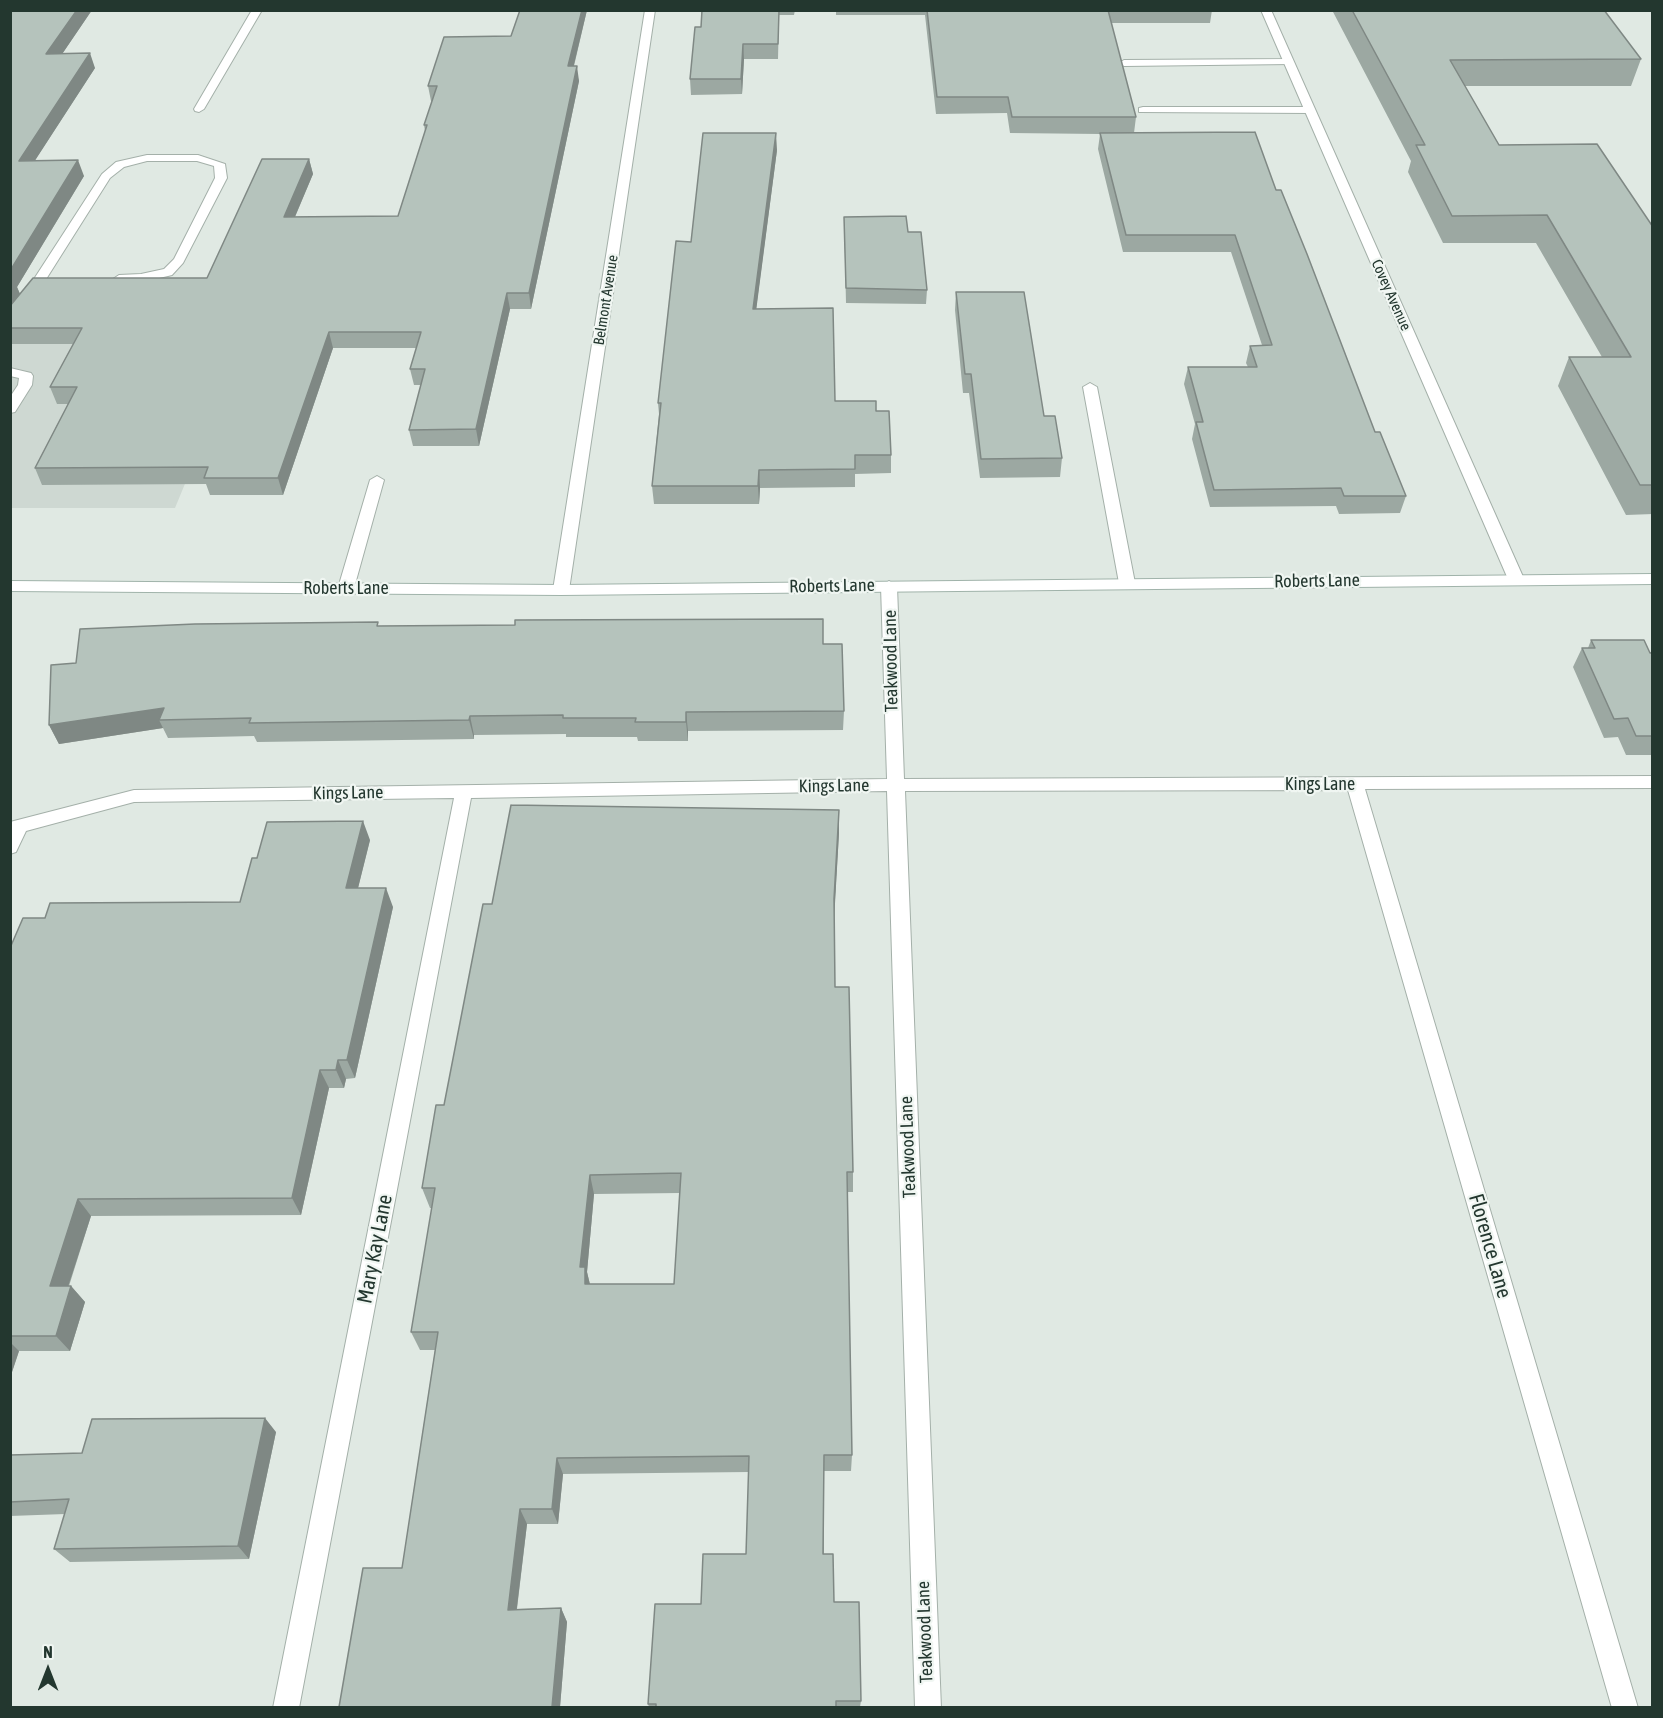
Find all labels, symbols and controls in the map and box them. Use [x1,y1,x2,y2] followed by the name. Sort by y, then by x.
[590,254,622,346] street label: Belmont Avenue
[1367,257,1415,333] street label: Covey Avenue
[1274,569,1360,593] street label: Roberts Lane
[789,574,875,598] street label: Roberts Lane
[303,577,389,599] street label: Roberts Lane
[879,610,903,712] street label: Teakwood Lane
[1285,773,1355,795] street label: Kings Lane
[799,775,869,797] street label: Kings Lane
[313,782,383,804] street label: Kings Lane
[895,1096,921,1198] street label: Teakwood Lane
[1463,1191,1517,1301] street label: Florence Lane
[352,1192,398,1306] street label: Mary Kay Lane
[912,1581,938,1683] street label: Teakwood Lane
[18,1640,78,1700] north arrow
[43,1643,53,1661] text: N

